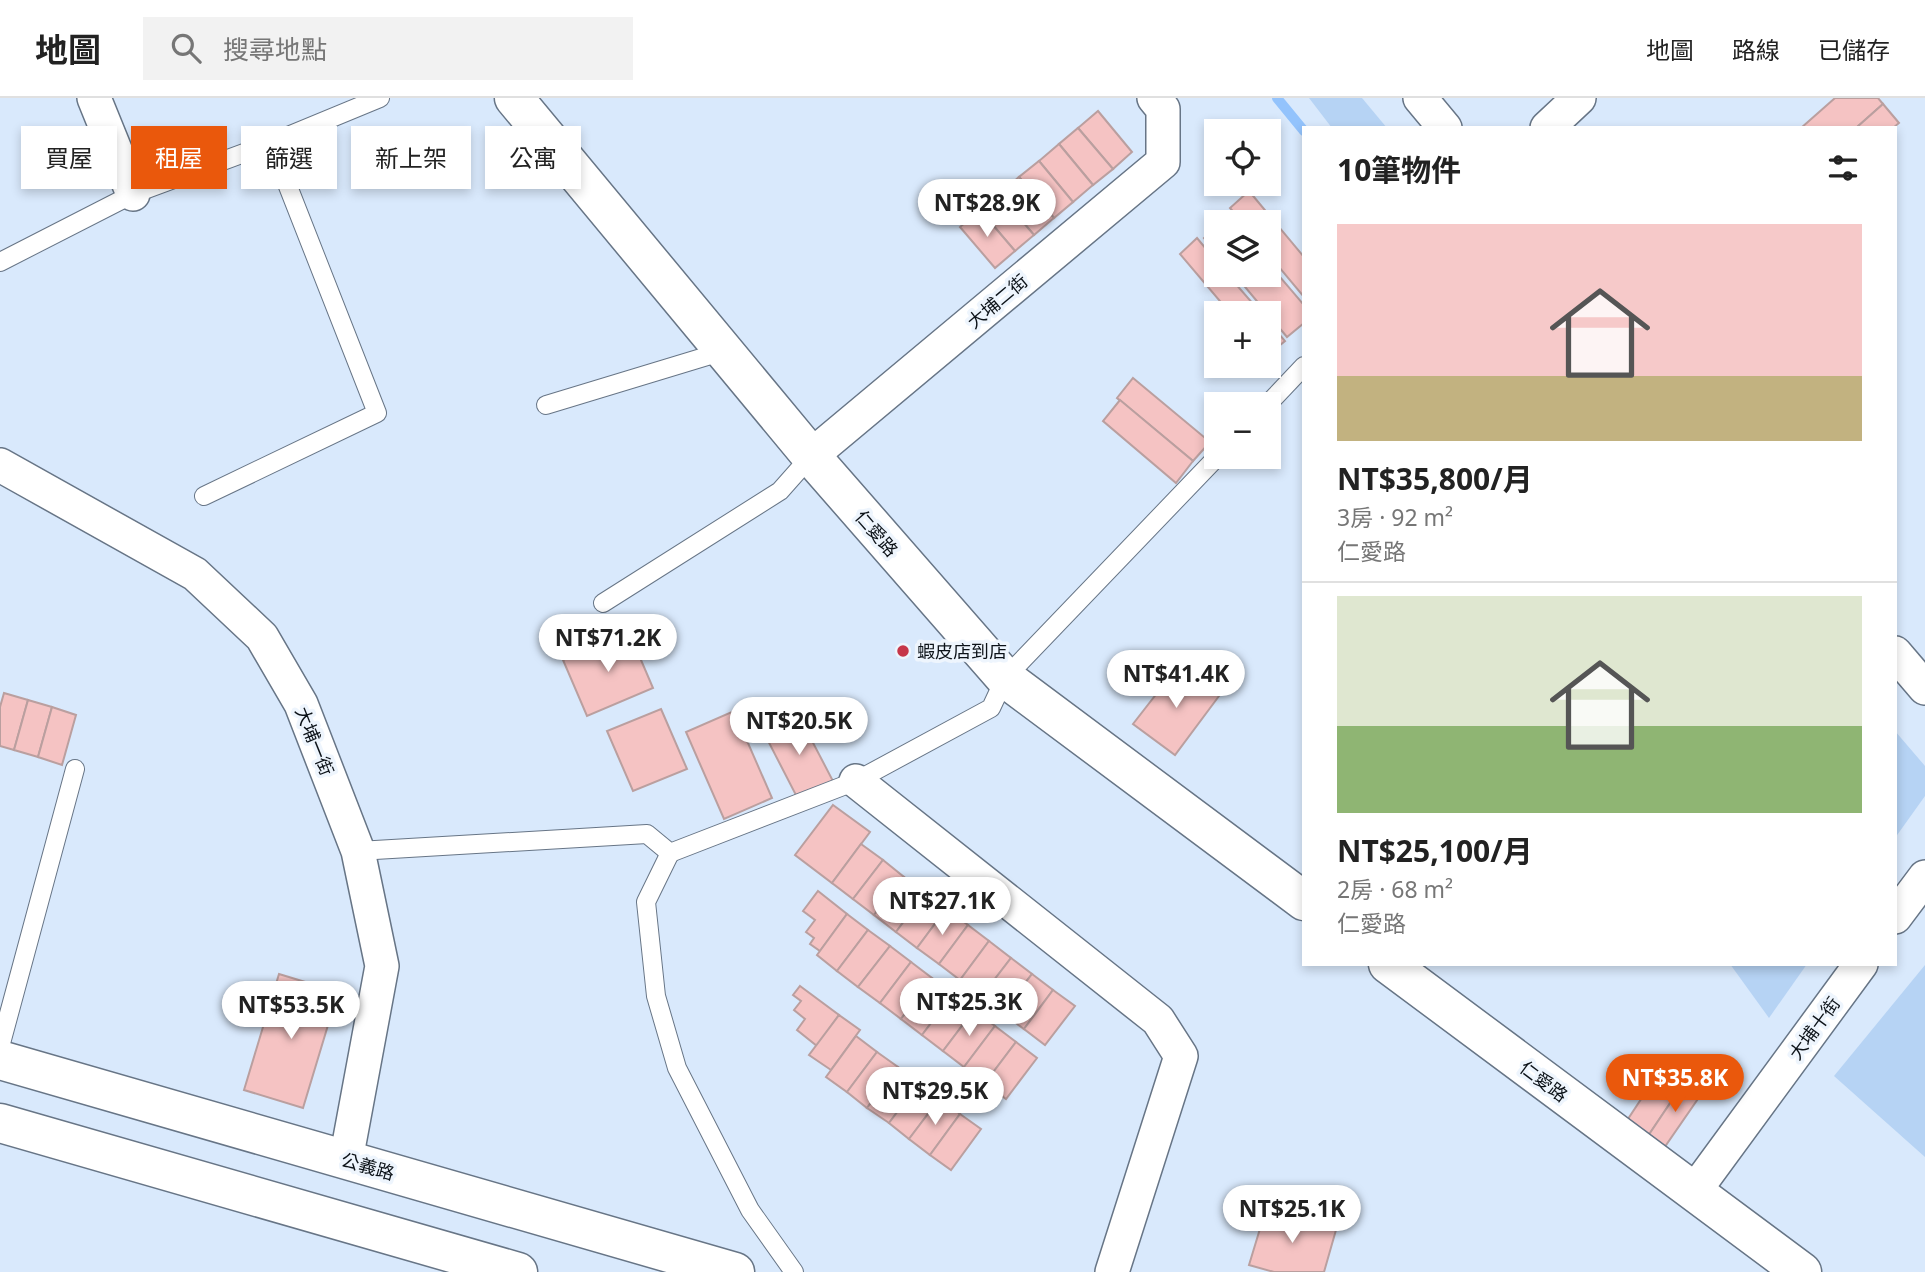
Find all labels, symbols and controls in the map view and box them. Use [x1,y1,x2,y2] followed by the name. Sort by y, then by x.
[143,17,633,80] search box
[35,27,101,72] text: 地圖
[167,29,205,67] icon: search
[223,31,327,67] text: 搜尋地點
[1646,33,1694,66] text: 地圖
[1732,33,1780,66] text: 路線
[1818,33,1890,66] text: 已儲存
[1204,119,1281,469] map controls
[1204,119,1281,196] button: locate
[21,126,117,189] chip: 買屋
[131,126,227,189] chip: 租屋
[241,126,337,189] chip: 篩選
[351,126,471,189] chip: 新上架
[485,126,581,189] chip: 公寓
[1337,149,1461,190] text: 10筆物件
[1824,149,1862,187] icon: filters
[915,180,1059,239] pin: NT$28.9K
[934,186,1040,218] text: NT$28.9K
[1204,210,1281,287] button: layers
[962,269,1032,333] street label: 大埔二街
[1537,270,1663,396] icon: home
[1204,301,1281,378] button: +
[1204,392,1281,469] button: −
[1337,458,1533,499] text: NT$35,800/月
[1337,501,1453,533] text: 3房 · 92 m²
[850,505,904,561] street label: 仁愛路
[1337,535,1406,567] text: 仁愛路
[536,614,680,674] pin: NT$71.2K
[555,621,661,653] text: NT$71.2K
[917,639,1007,663] place label: 蝦皮店到店
[1537,642,1663,768] icon: home
[895,643,911,659] marker: 蝦皮店到店
[1104,650,1248,710] pin: NT$41.4K
[1123,657,1229,689] text: NT$41.4K
[727,698,871,757] pin: NT$20.5K
[290,703,340,779] street label: 大埔一街
[746,704,852,736] text: NT$20.5K
[1337,830,1533,871] text: NT$25,100/月
[1337,873,1453,905] text: 2房 · 68 m²
[870,878,1014,937] pin: NT$27.1K
[889,884,995,916] text: NT$27.1K
[1337,907,1406,939] text: 仁愛路
[897,978,1041,1038] pin: NT$25.3K
[219,982,363,1041] pin: NT$53.5K
[916,985,1022,1017] text: NT$25.3K
[238,988,344,1020] text: NT$53.5K
[1783,992,1845,1064] street label: 大埔十街
[1603,1054,1747,1114] pin: NT$35.8K
[1515,1055,1573,1107] street label: 仁愛路
[1622,1061,1728,1093] text: NT$35.8K
[863,1068,1007,1127] pin: NT$29.5K
[882,1074,988,1106] text: NT$29.5K
[339,1147,397,1185] street label: 公義路
[1220,1186,1364,1245] pin: NT$25.1K
[1239,1192,1345,1224] text: NT$25.1K

